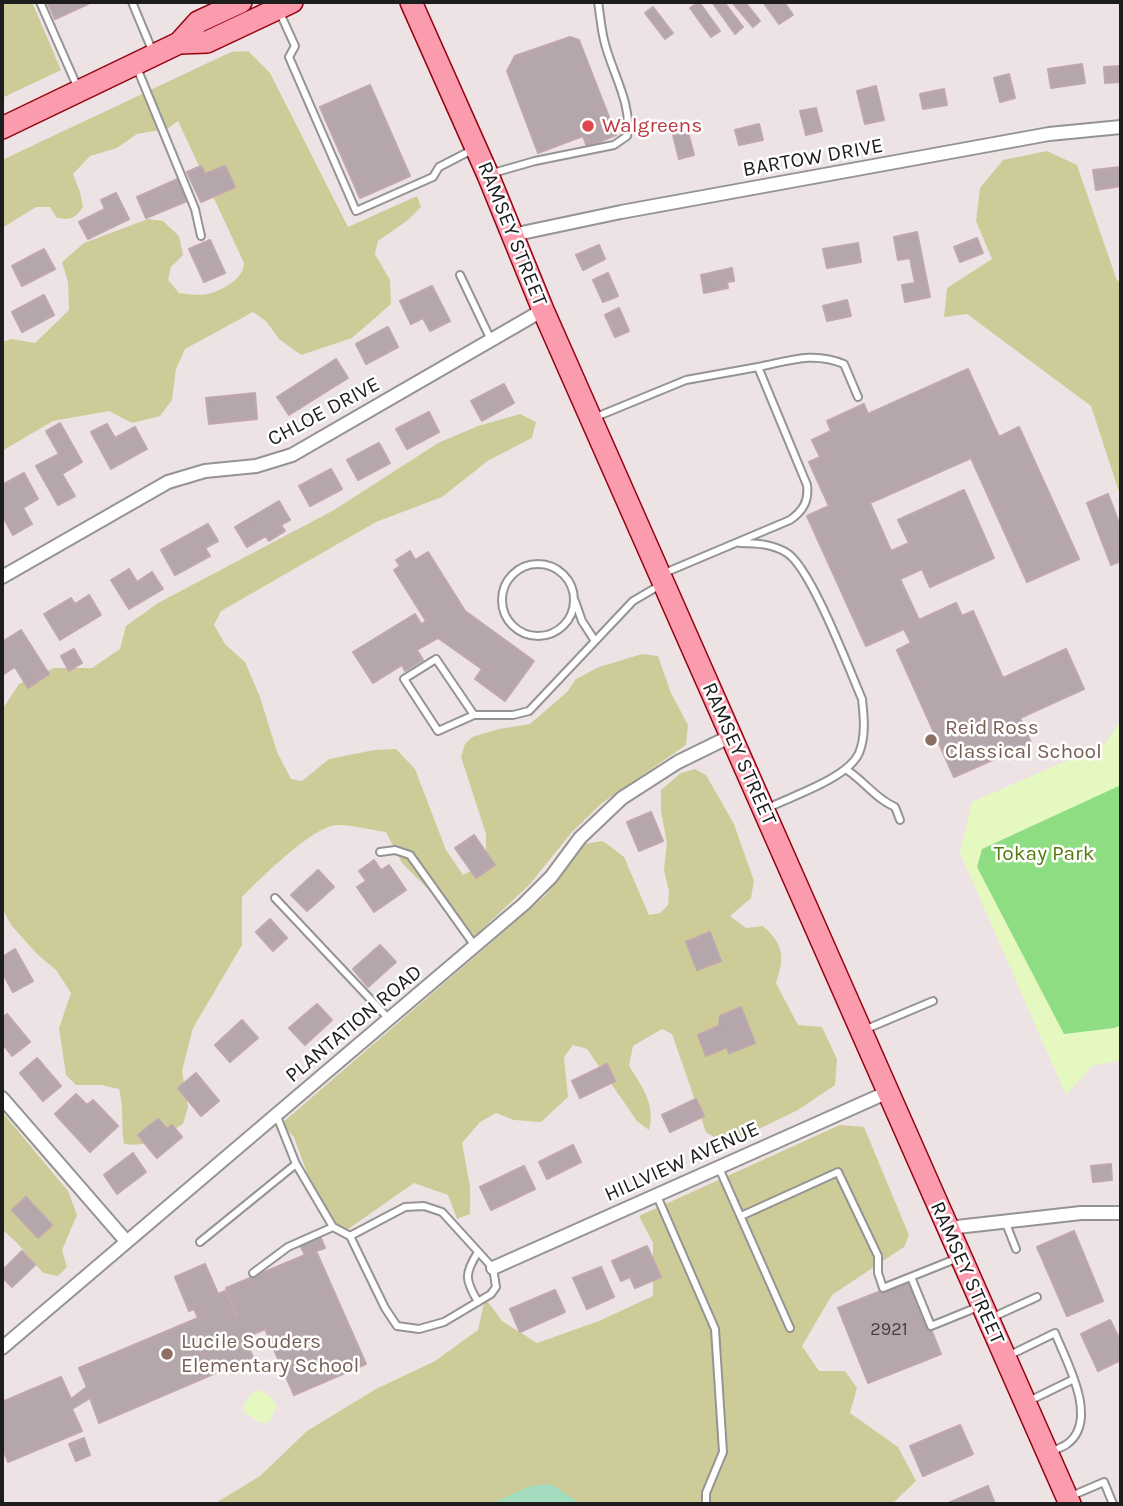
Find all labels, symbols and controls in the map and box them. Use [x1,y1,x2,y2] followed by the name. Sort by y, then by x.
[602,113,702,139] place label: Walgreens
[580,118,596,134] marker: Walgreens
[741,133,885,183] street label: BARTOW DRIVE
[471,158,553,310] street label: RAMSEY STREET
[264,372,384,452] street label: CHLOE DRIVE
[696,679,782,829] street label: RAMSEY STREET
[945,715,1102,765] place label: Reid Ross Classical School
[923,732,939,748] marker: Reid Ross Classical School
[993,841,1095,867] park label: Tokay Park
[281,960,427,1088] street label: PLANTATION ROAD
[601,1117,763,1207] street label: HILLVIEW AVENUE
[924,1198,1010,1348] street label: RAMSEY STREET
[870,1319,908,1341] house number: 2921
[181,1329,359,1379] place label: Lucile Souders Elementary School
[159,1346,175,1362] marker: Lucile Souders Elementary School

